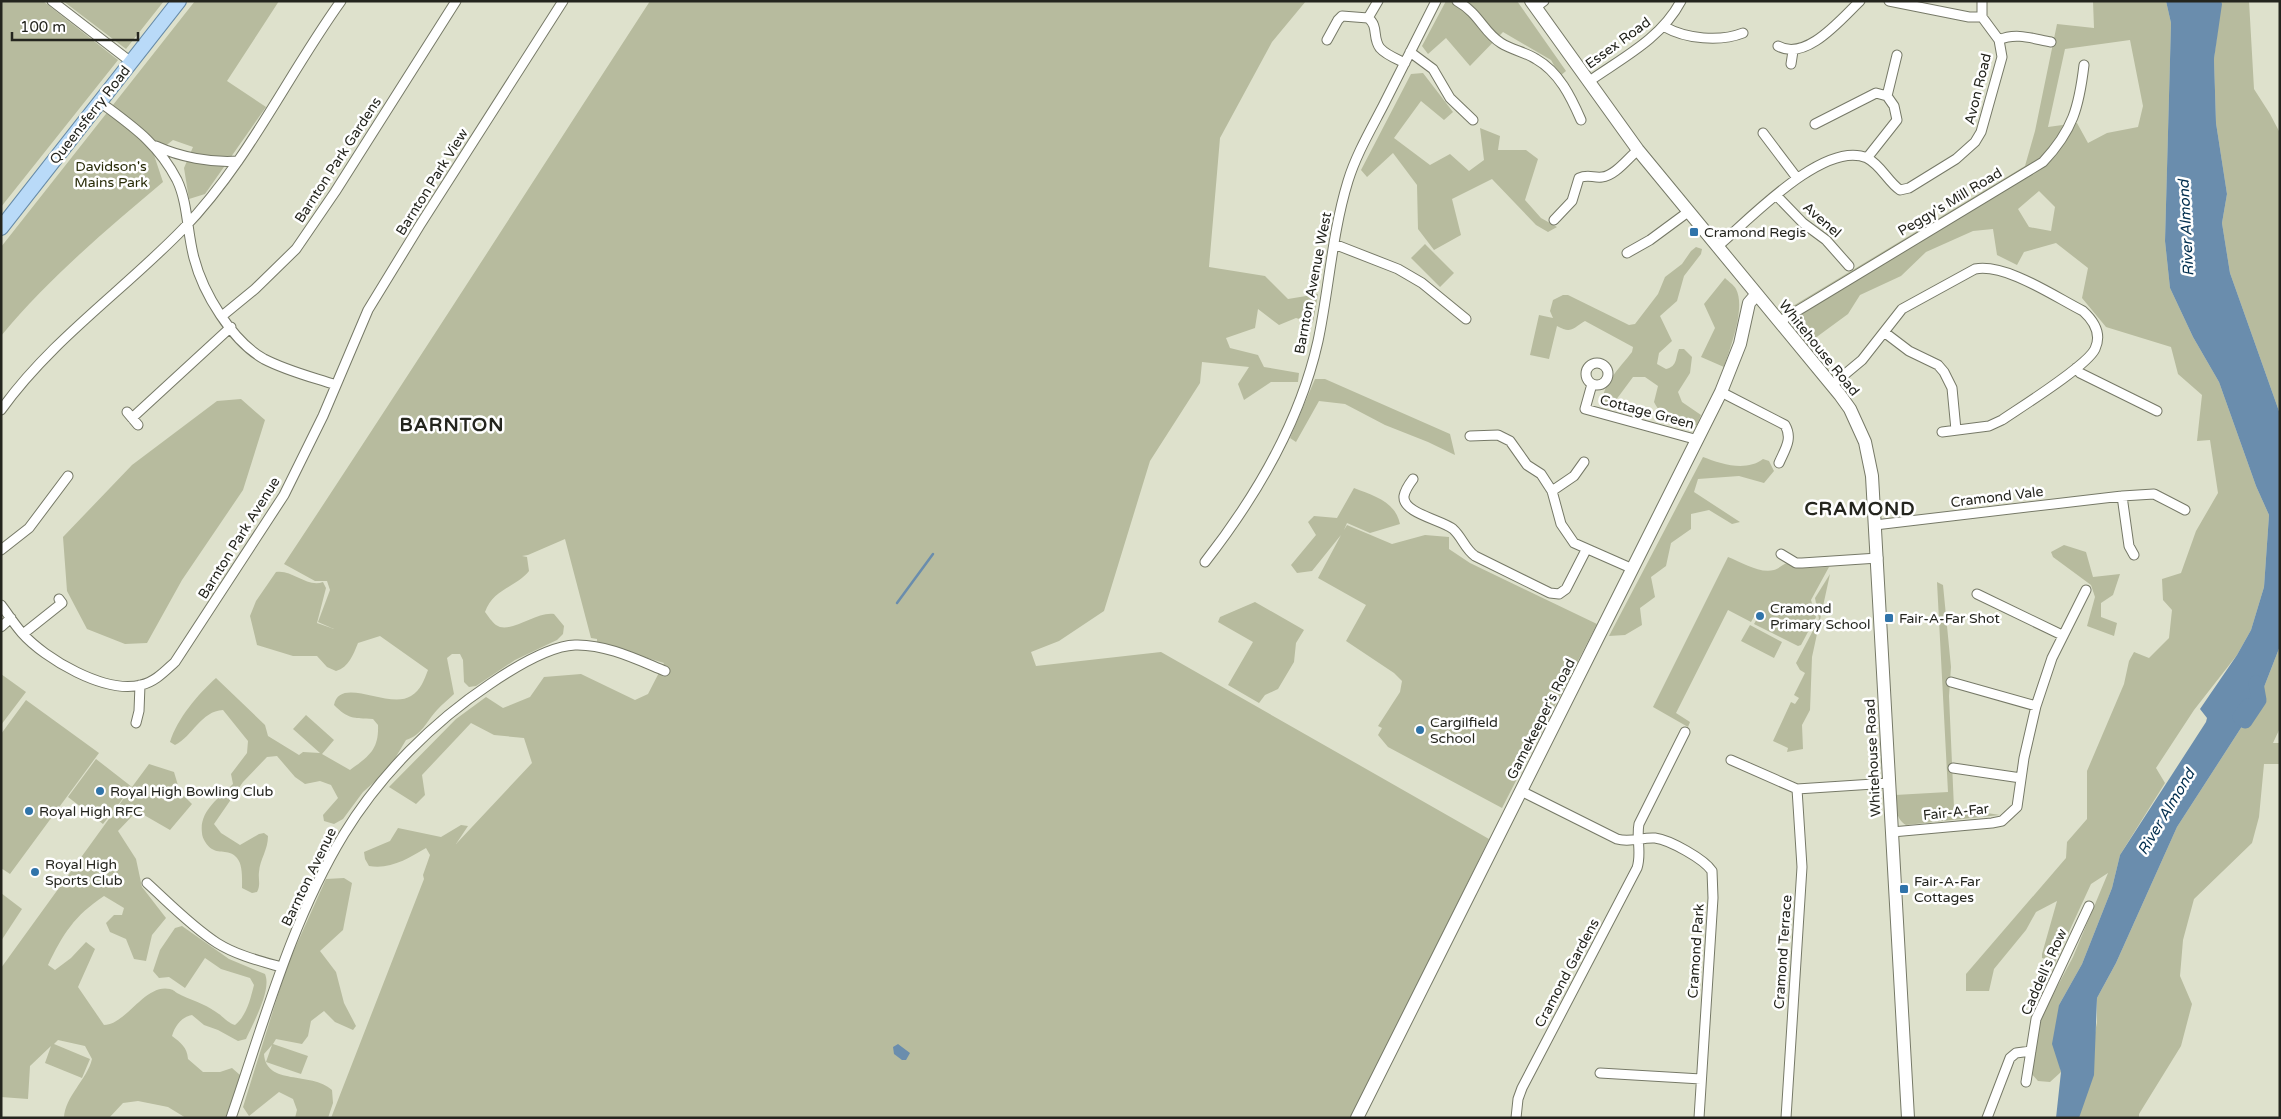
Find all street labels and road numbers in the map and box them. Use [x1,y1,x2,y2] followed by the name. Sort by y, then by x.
[1582,14,1654,72] street label: Essex Road
[1961,51,1995,127] street label: Avon Road
[46,62,134,168] street label: Queensferry Road
[291,94,385,226] street label: Barnton Park Gardens
[392,125,472,239] street label: Barnton Park View
[1895,164,2005,240] street label: Peggy's Mill Road
[1799,199,1845,241] street label: Avenel
[1291,210,1335,356] street label: Barnton Avenue West
[1775,297,1863,399] street label: Whitehouse Road
[1598,391,1696,433] street label: Cottage Green
[194,474,284,602] street label: Barnton Park Avenue
[1950,483,2044,511] street label: Cramond Vale
[1503,656,1579,782] street label: Gamekeeper's Road
[1861,698,1885,818] street label: Whitehouse Road
[1922,800,1990,824] street label: Fair-A-Far
[278,825,340,929] street label: Barnton Avenue
[1771,894,1795,1010] street label: Cramond Terrace
[1684,903,1708,999] street label: Cramond Park
[1531,915,1603,1030] street label: Cramond Gardens
[2017,926,2071,1018] street label: Caddell's Row

